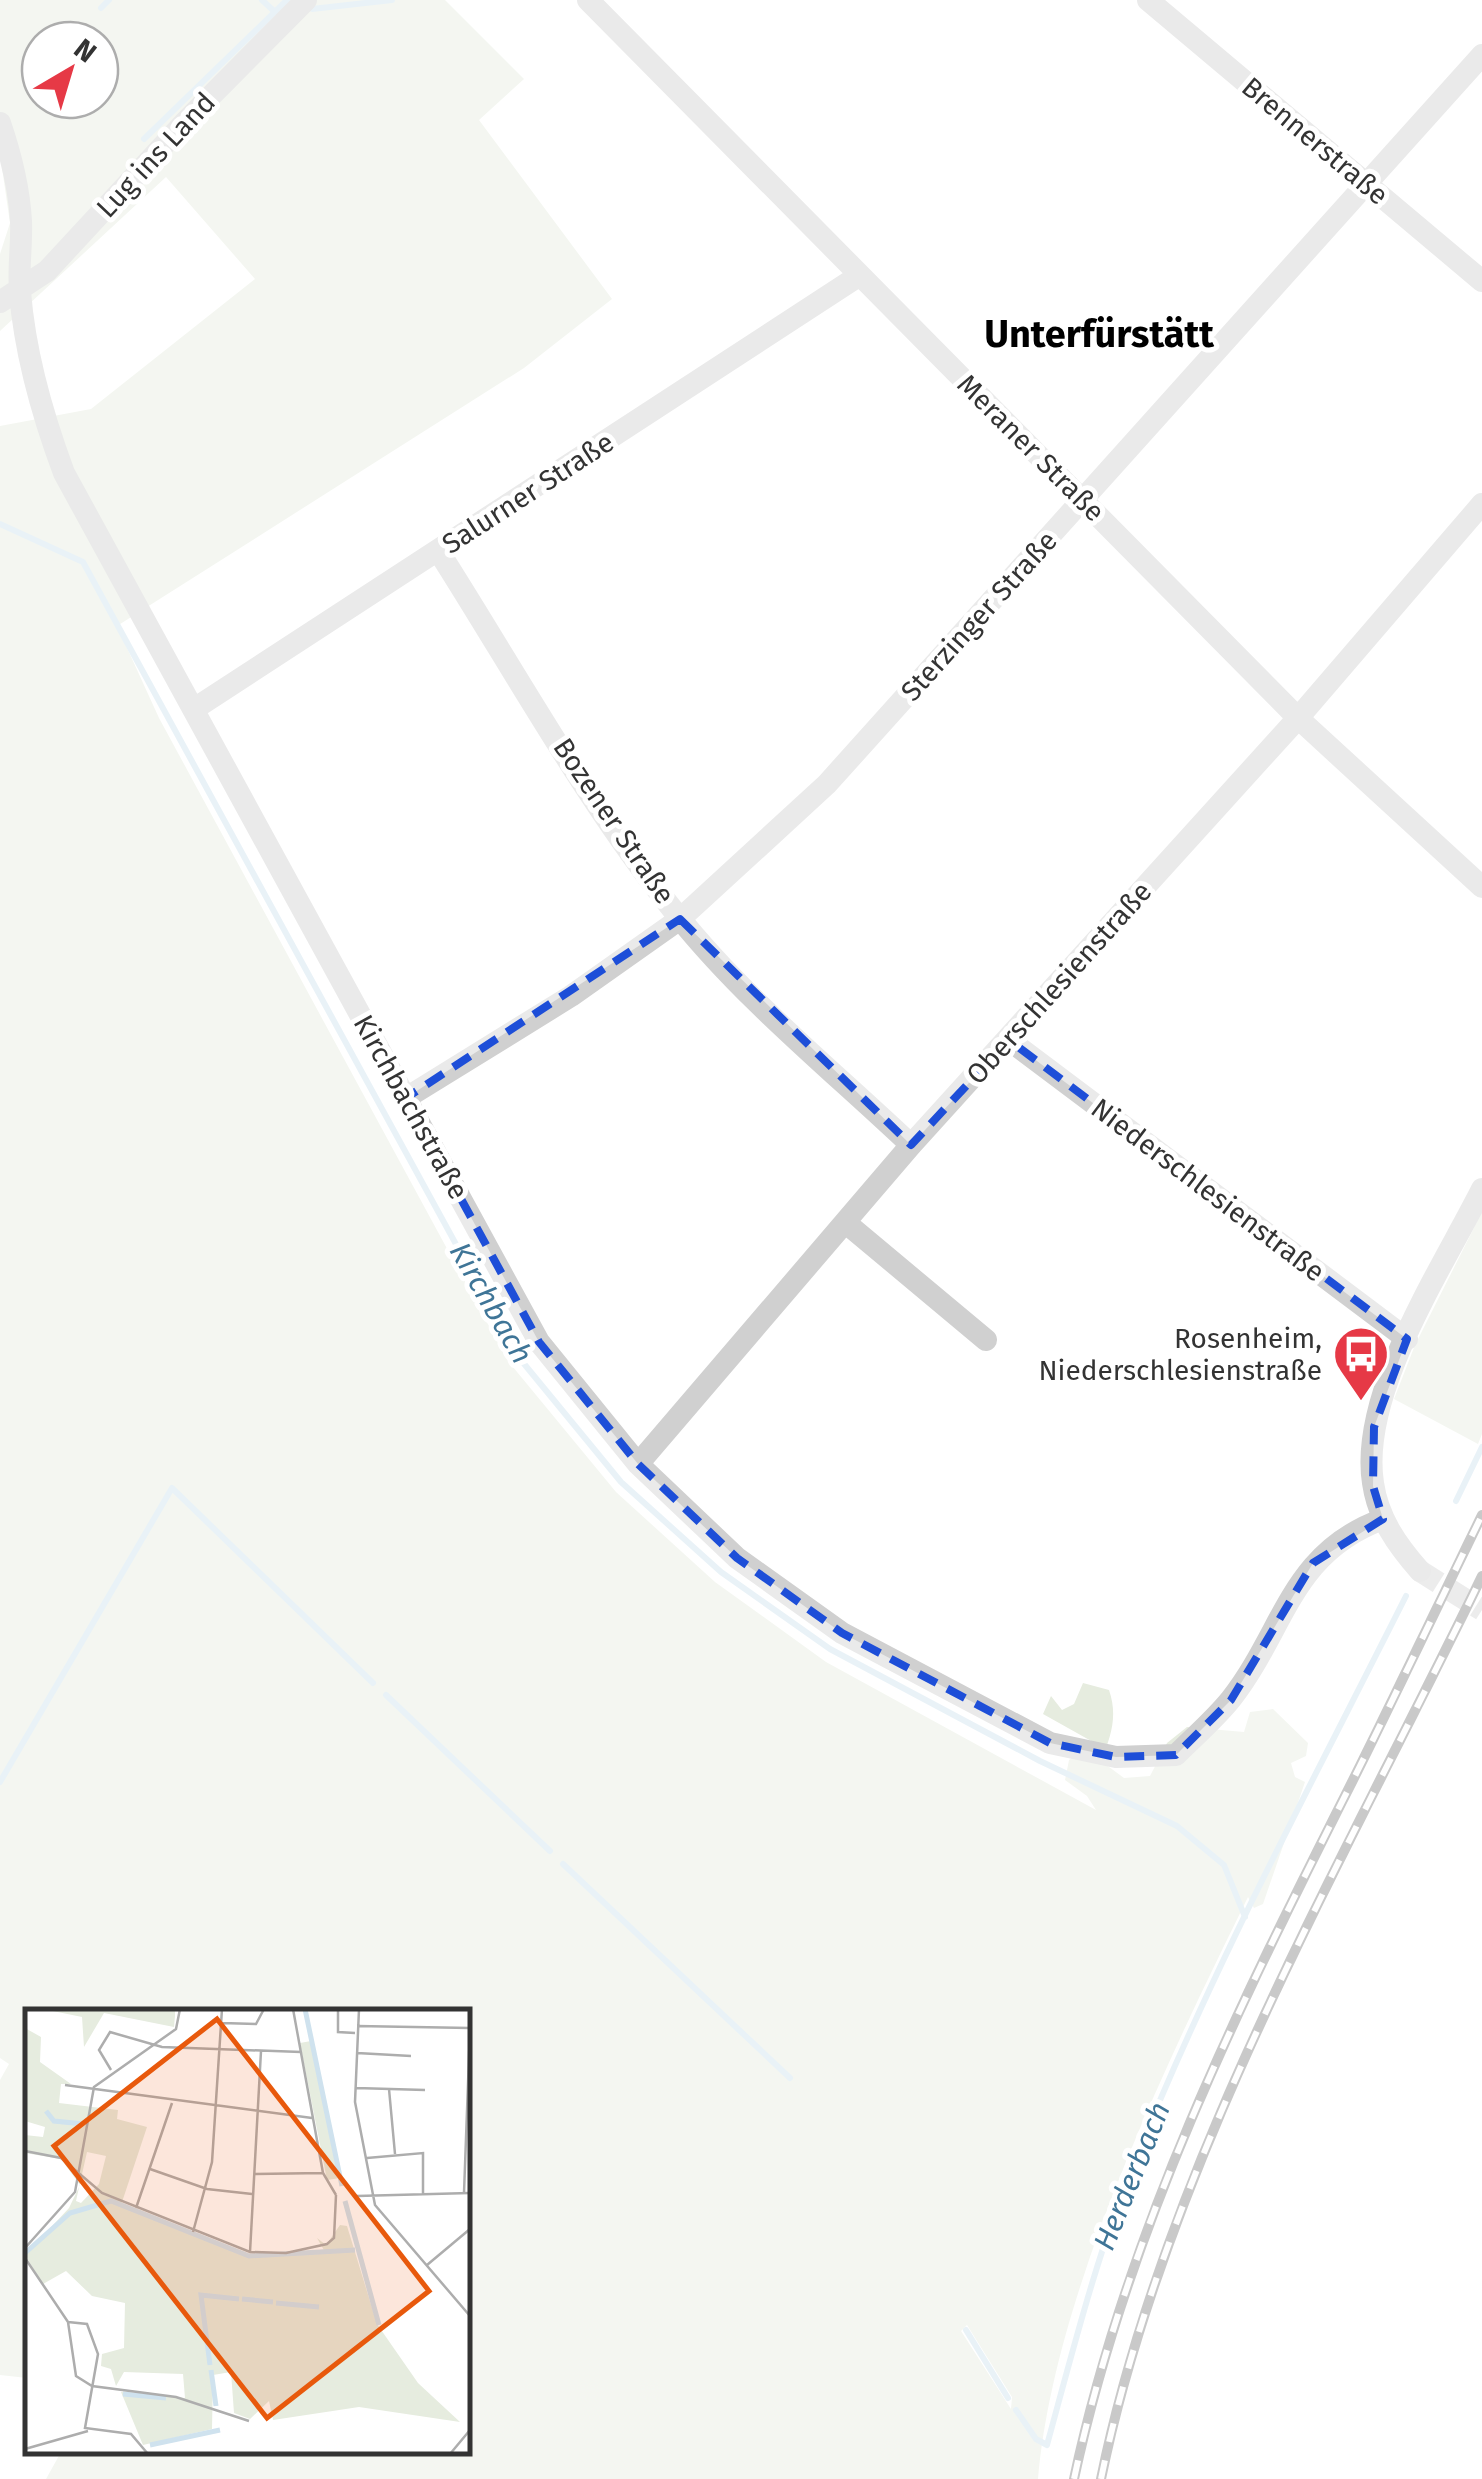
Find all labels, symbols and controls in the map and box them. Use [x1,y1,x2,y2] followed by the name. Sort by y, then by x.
[20,20,120,120] north arrow
[68,32,103,69] text: N
[1235,70,1395,212] street label: Brennerstraße
[90,86,222,224] street label: Lug ins Land
[984,311,1215,357] district label: Unterfürstätt
[951,368,1111,528] street label: Meraner Straße
[436,425,620,561] street label: Salurner Straße
[894,524,1064,708] street label: Sterzinger Straße
[546,732,682,910] street label: Bozener Straße
[960,875,1158,1091] street label: Oberschlesienstraße
[347,1009,475,1205] street label: Kirchbachstraße
[1085,1091,1331,1289] street label: Niederschlesienstraße
[442,1236,540,1370] water label: Kirchbach
[1038,1322,1322,1387] place label: Rosenheim, Niederschlesienstraße
[1331,1324,1391,1403] bus stop icon: Rosenheim, Niederschlesienstraße
[25,2009,470,2454] inset map
[1086,2097,1178,2255] water label: Herderbach

